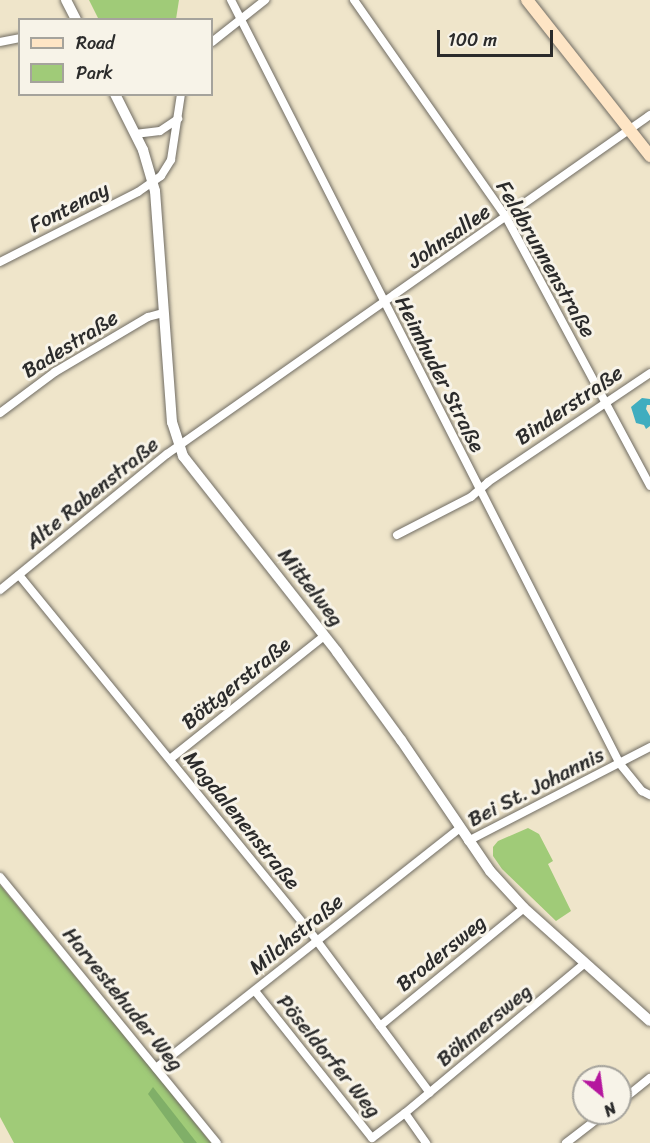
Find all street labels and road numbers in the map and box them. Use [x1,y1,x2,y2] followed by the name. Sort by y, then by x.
[25,176,113,238] street label: Fontenay
[491,176,601,342] street label: Feldbrunnenstraße
[403,198,495,274] street label: Johnsallee
[390,291,490,457] street label: Heimhuder Straße
[17,305,123,383] street label: Badestraße
[511,360,627,450] street label: Binderstraße
[20,431,164,555] street label: Alte Rabenstraße
[273,543,349,631] street label: Mittelweg
[176,631,296,735] street label: Böttgerstraße
[464,742,608,832] street label: Bei St. Johannis
[178,746,306,894] street label: Magdalenenstraße
[244,888,348,980] street label: Milchstraße
[391,909,491,997] street label: Brodersweg
[57,922,189,1076] street label: Harvestehuder Weg
[431,978,537,1072] street label: Böhmersweg
[272,989,386,1123] street label: Pöseldorfer Weg

